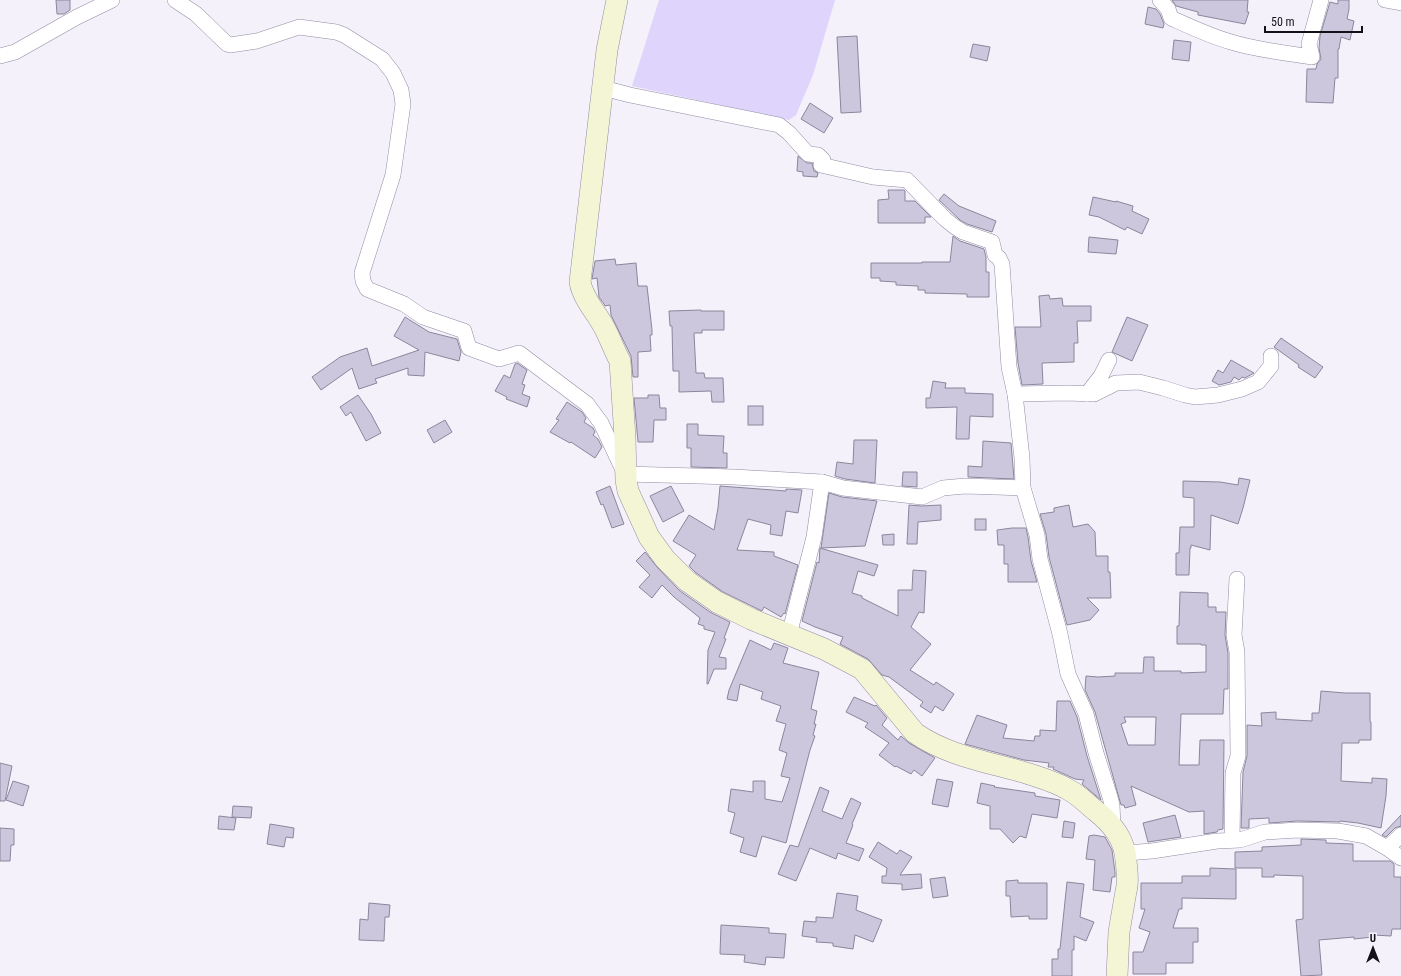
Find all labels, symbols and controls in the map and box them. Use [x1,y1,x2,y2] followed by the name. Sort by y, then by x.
[1265,8,1362,34] scale bar
[1271,15,1295,29] text: 50 m
[1353,928,1393,968] north arrow
[1370,932,1376,945] text: U

